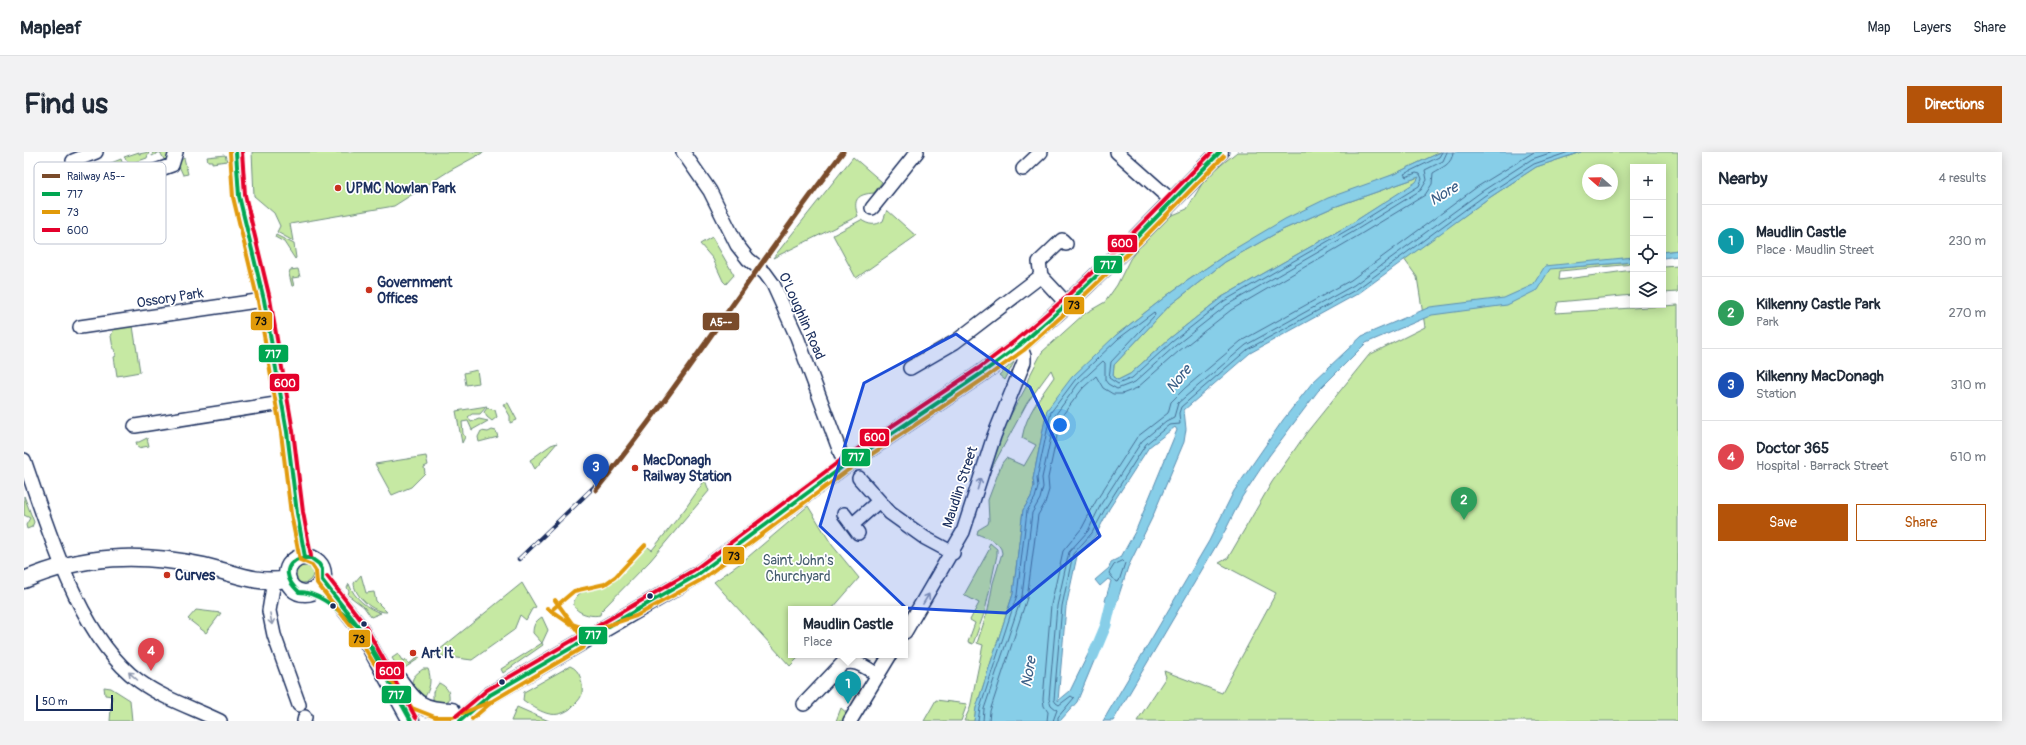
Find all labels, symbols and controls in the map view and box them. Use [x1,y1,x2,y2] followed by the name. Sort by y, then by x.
[20,16,82,40] text: Mapleaf
[1868,19,1891,36] text: Map
[1913,19,1951,36] text: Layers
[1973,19,2006,36] text: Share
[1907,86,2002,123] button: Directions
[24,87,108,122] text: Find us
[34,162,166,244] legend
[1582,164,1618,200] north arrow
[1630,164,1666,308] map controls
[1630,164,1666,200] button: +
[1718,168,1767,189] text: Nearby
[67,170,125,183] text: Railway A5--
[1939,170,1986,186] text: 4 results
[1426,177,1463,210] water label: Nore
[346,180,456,197] place label: UPMC Nowlan Park
[333,183,343,193] marker: UPMC Nowlan Park
[67,188,83,201] text: 717
[1630,200,1666,236] button: −
[67,206,79,219] text: 73
[1756,223,1846,242] text: Maudlin Castle
[67,224,88,237] text: 600
[1728,233,1734,249] text: 1
[1949,233,1986,249] text: 230 m
[1107,234,1138,253] line badge: 600
[1630,236,1666,272] button: locate
[1111,237,1133,250] text: 600
[1756,242,1874,258] text: Place · Maudlin Street
[1093,255,1123,274] line badge: 717
[1100,259,1116,272] text: 717
[775,270,829,362] street label: O'Loughlin Road
[1630,272,1666,308] button: layers
[377,274,453,307] place label: Government Offices
[135,284,205,312] street label: Ossory Park
[364,285,374,295] marker: Government Offices
[1756,295,1880,314] text: Kilkenny Castle Park
[1063,296,1085,315] line badge: 73
[1068,299,1080,312] text: 73
[1727,305,1735,321] text: 2
[1949,305,1986,321] text: 270 m
[250,311,273,331] line badge: 73
[702,312,740,331] line badge: A5--
[1756,314,1779,330] text: Park
[255,315,267,328] text: 73
[710,316,733,329] text: A5--
[258,344,289,363] line badge: 717
[265,348,281,361] text: 717
[1162,360,1197,397] water label: Nore
[1756,367,1884,386] text: Kilkenny MacDonagh
[269,373,300,392] line badge: 600
[274,377,296,390] text: 600
[1727,377,1735,393] text: 3
[1950,377,1986,393] text: 310 m
[1756,386,1796,402] text: Station
[1050,415,1070,435] your location
[859,428,890,447] line badge: 600
[864,431,886,444] text: 600
[1756,439,1829,458] text: Doctor 365
[939,444,981,530] street label: Maudlin Street
[841,448,871,467] line badge: 717
[1727,449,1735,465] text: 4
[1950,449,1986,465] text: 610 m
[848,451,864,464] text: 717
[643,452,732,485] place label: MacDonagh Railway Station
[583,454,609,487] pin: 3
[1756,458,1889,474] text: Hospital · Barrack Street
[630,463,640,473] marker: MacDonagh Railway Station
[975,478,983,491] one-way arrow
[1451,487,1477,520] pin: 2
[1718,504,1848,541] button: Save
[1856,504,1986,541] button: Share
[722,546,745,565] line badge: 73
[728,550,740,563] text: 73
[762,552,834,585] park label: Saint John's Churchyard
[175,567,216,584] place label: Curves
[162,570,172,580] marker: Curves
[645,591,655,601] unlabelled marker
[922,593,930,605] one-way arrow
[328,601,338,611] unlabelled marker
[788,606,908,658] popup
[267,613,275,626] one-way arrow
[803,615,893,634] text: Maudlin Castle
[359,619,369,629] unlabelled marker
[578,626,608,645] line badge: 717
[348,629,371,648] line badge: 73
[585,629,601,642] text: 717
[353,633,365,646] text: 73
[803,634,832,650] text: Place
[138,638,164,671] pin: 4
[421,645,454,662] place label: Art It
[408,648,418,658] marker: Art It
[1017,654,1041,689] water label: Nore
[375,661,405,680] line badge: 600
[379,665,401,678] text: 600
[835,671,861,704] pin: 1
[129,672,139,681] one-way arrow
[497,677,507,687] unlabelled marker
[381,685,412,704] line badge: 717
[388,689,404,702] text: 717
[36,693,113,712] scale bar
[42,695,68,708] text: 50 m

